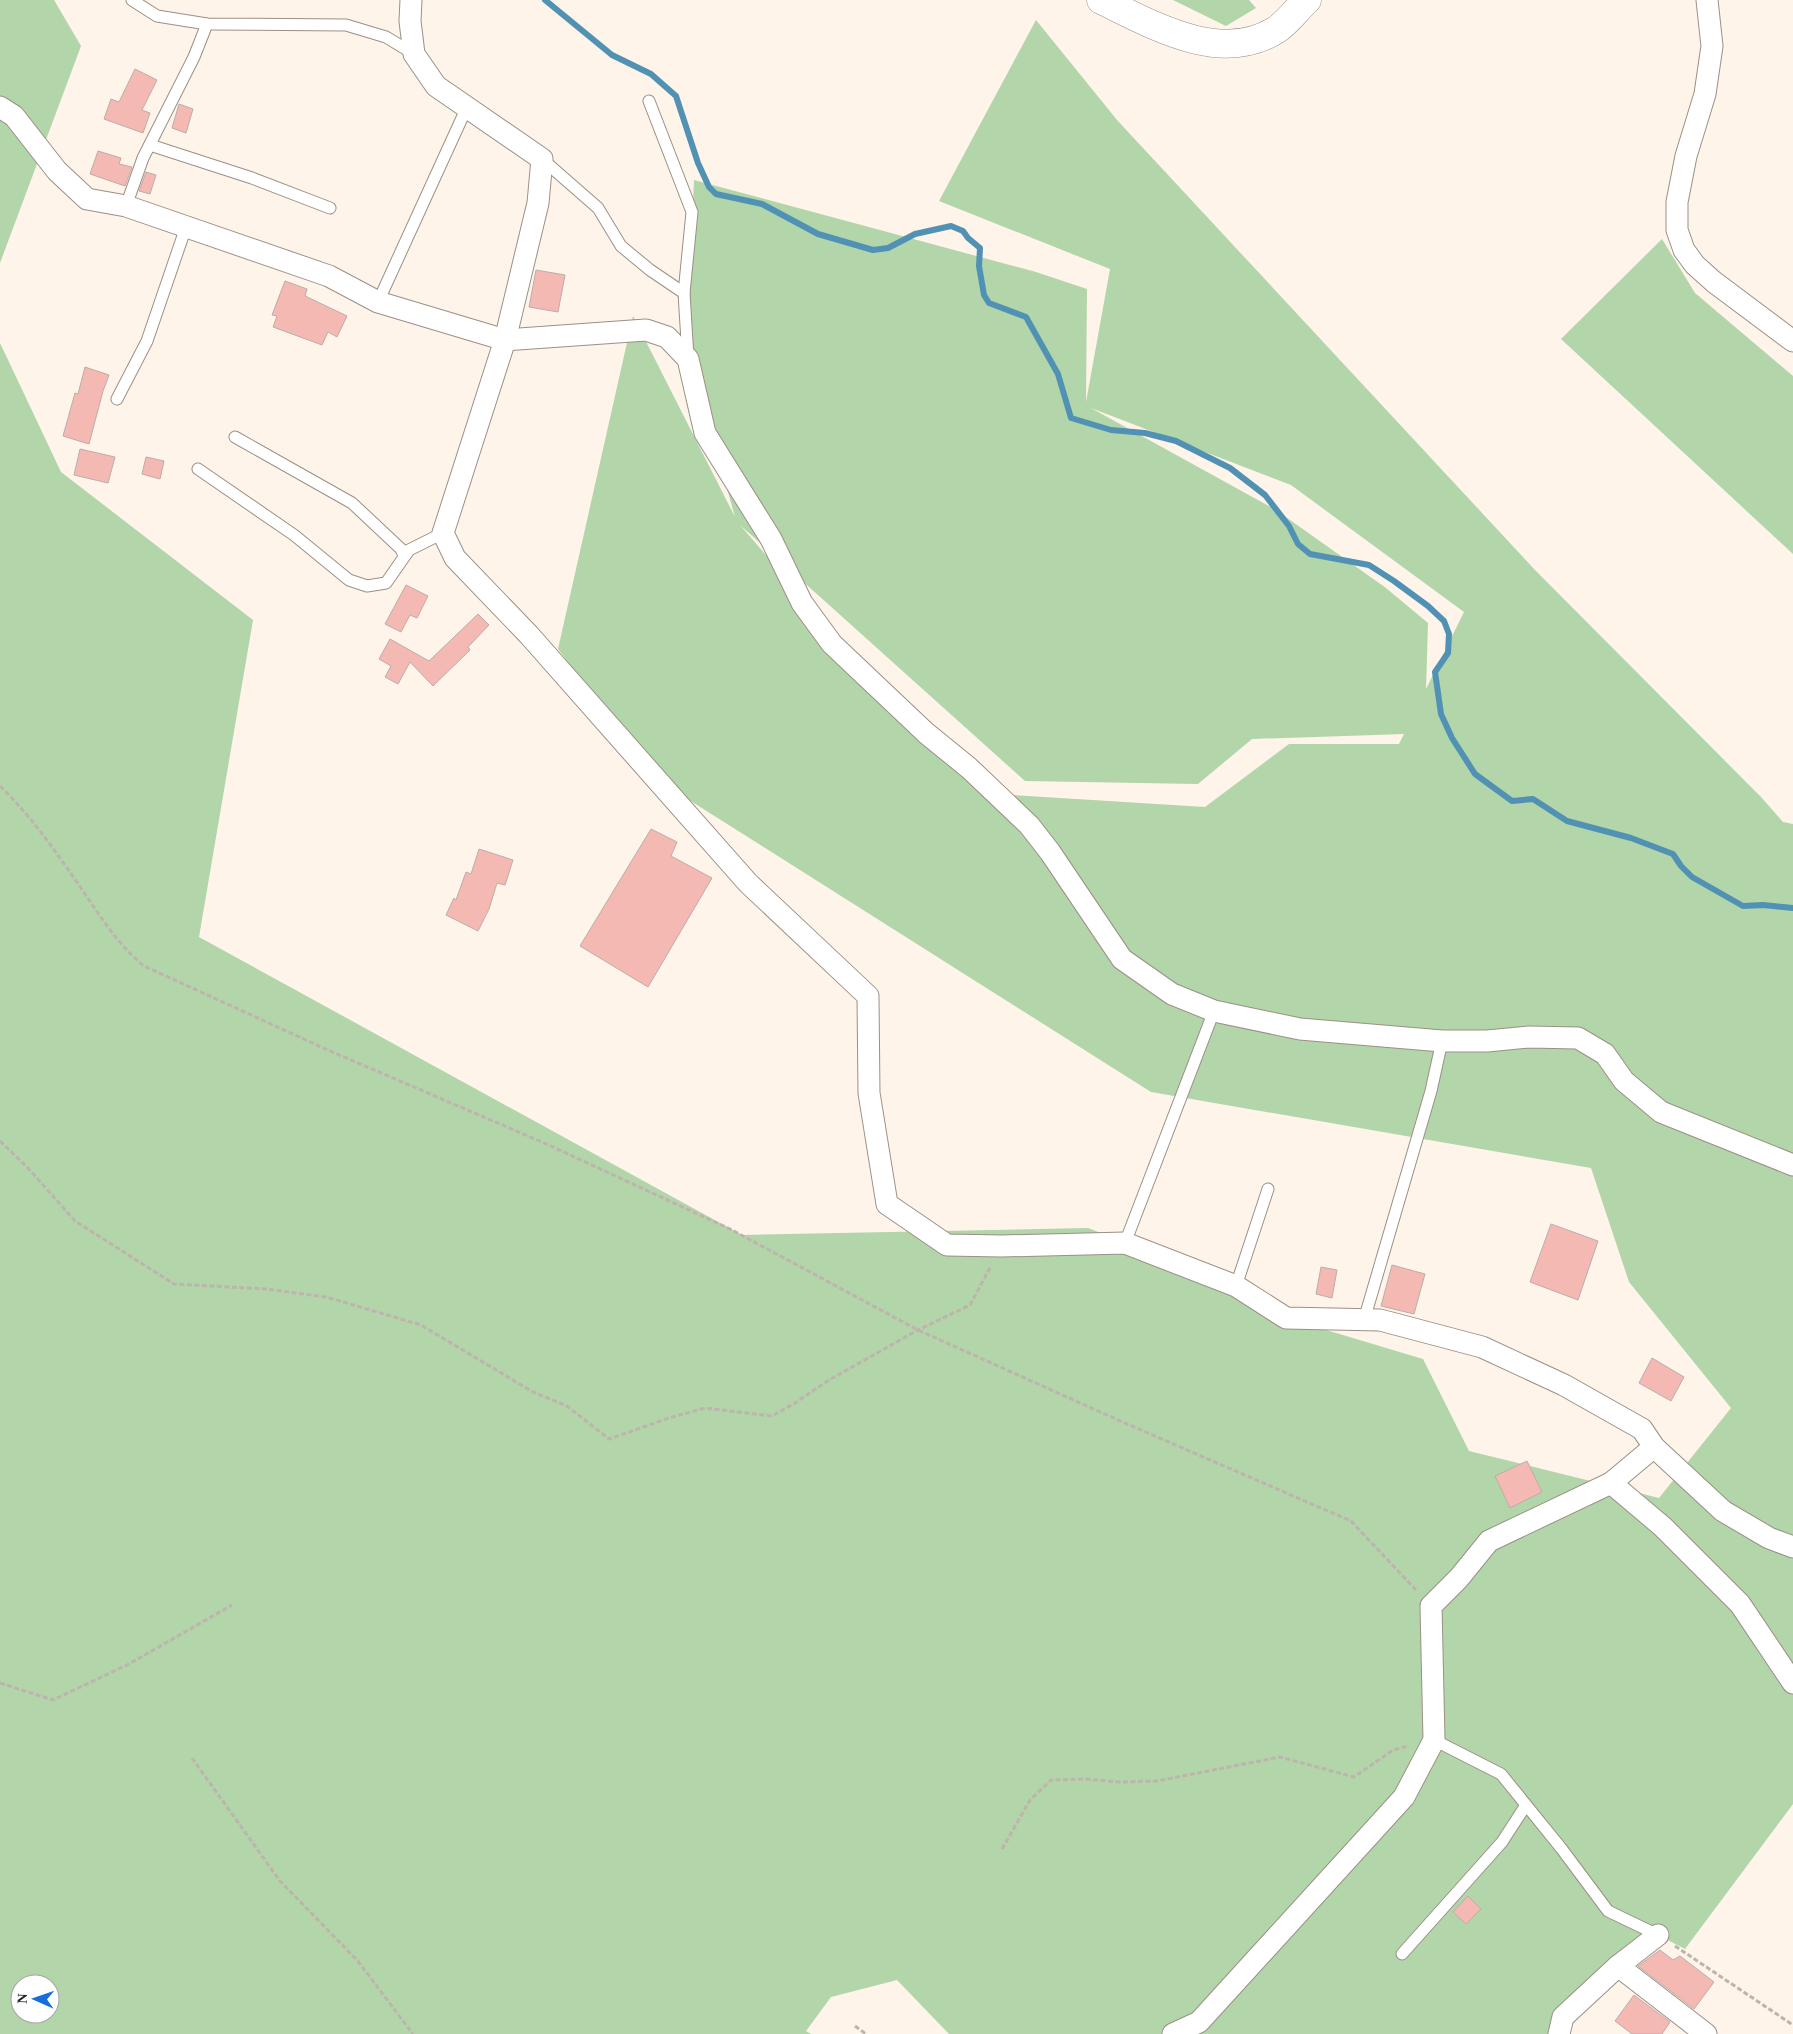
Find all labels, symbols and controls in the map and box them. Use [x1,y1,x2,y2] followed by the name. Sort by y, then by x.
[10,1974,60,2024] north arrow
[15,1993,30,2004] text: N

